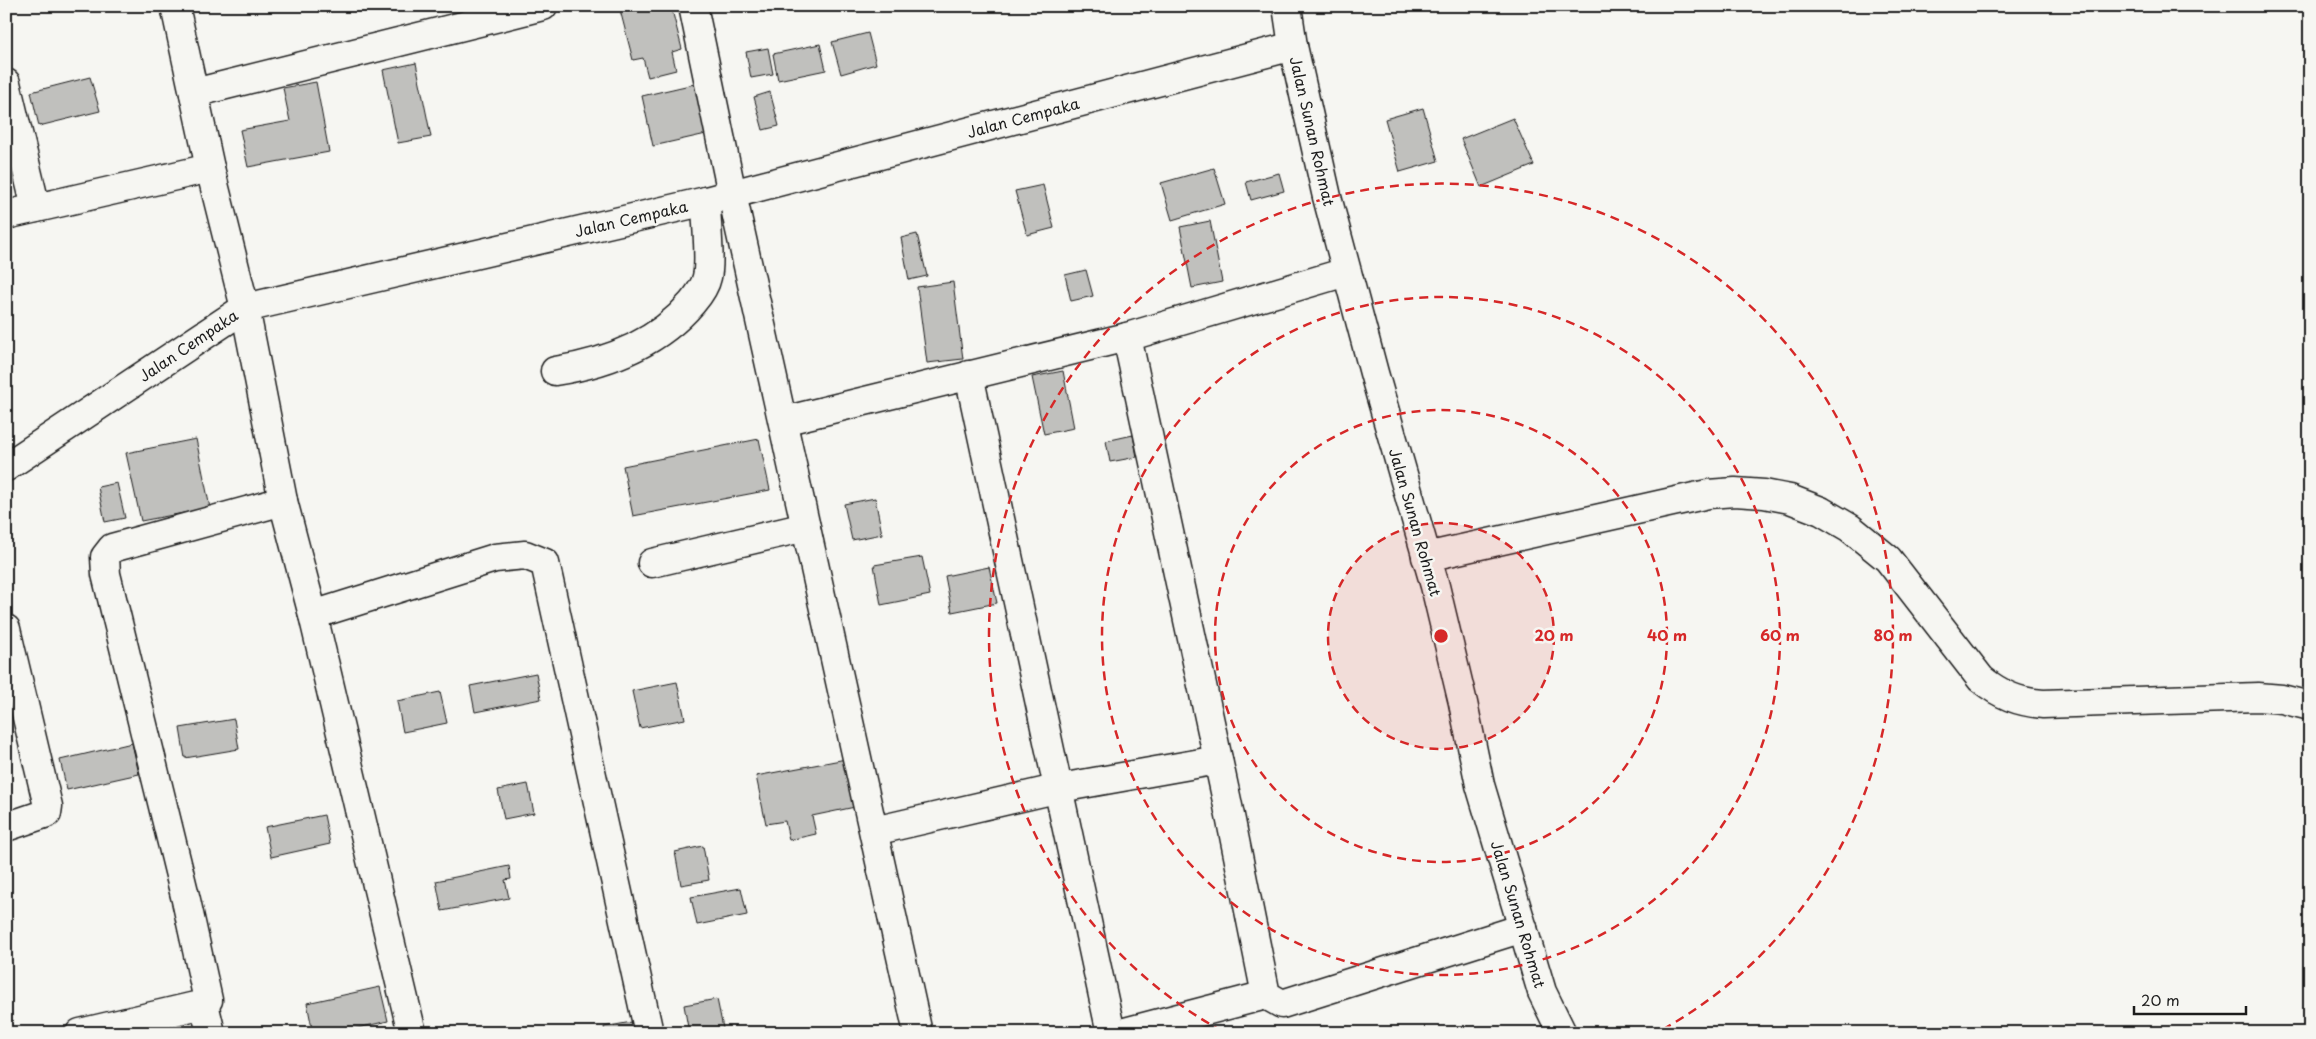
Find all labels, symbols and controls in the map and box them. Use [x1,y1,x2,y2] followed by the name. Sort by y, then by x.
[1285,54,1341,208] street label: Jalan Sunan Rohmat
[964,91,1082,143] street label: Jalan Cempaka
[572,194,690,242] street label: Jalan Cempaka
[134,303,243,387] street label: Jalan Cempaka
[1384,445,1448,599] street label: Jalan Sunan Rohmat
[1535,623,1573,646] text: 20 m
[1647,623,1687,646] text: 40 m
[1760,623,1800,646] text: 60 m
[1873,623,1913,646] text: 80 m
[1432,627,1450,645] centre of rings
[1486,838,1552,990] street label: Jalan Sunan Rohmat
[2134,984,2246,1016] scale bar
[2141,988,2180,1011] text: 20 m

